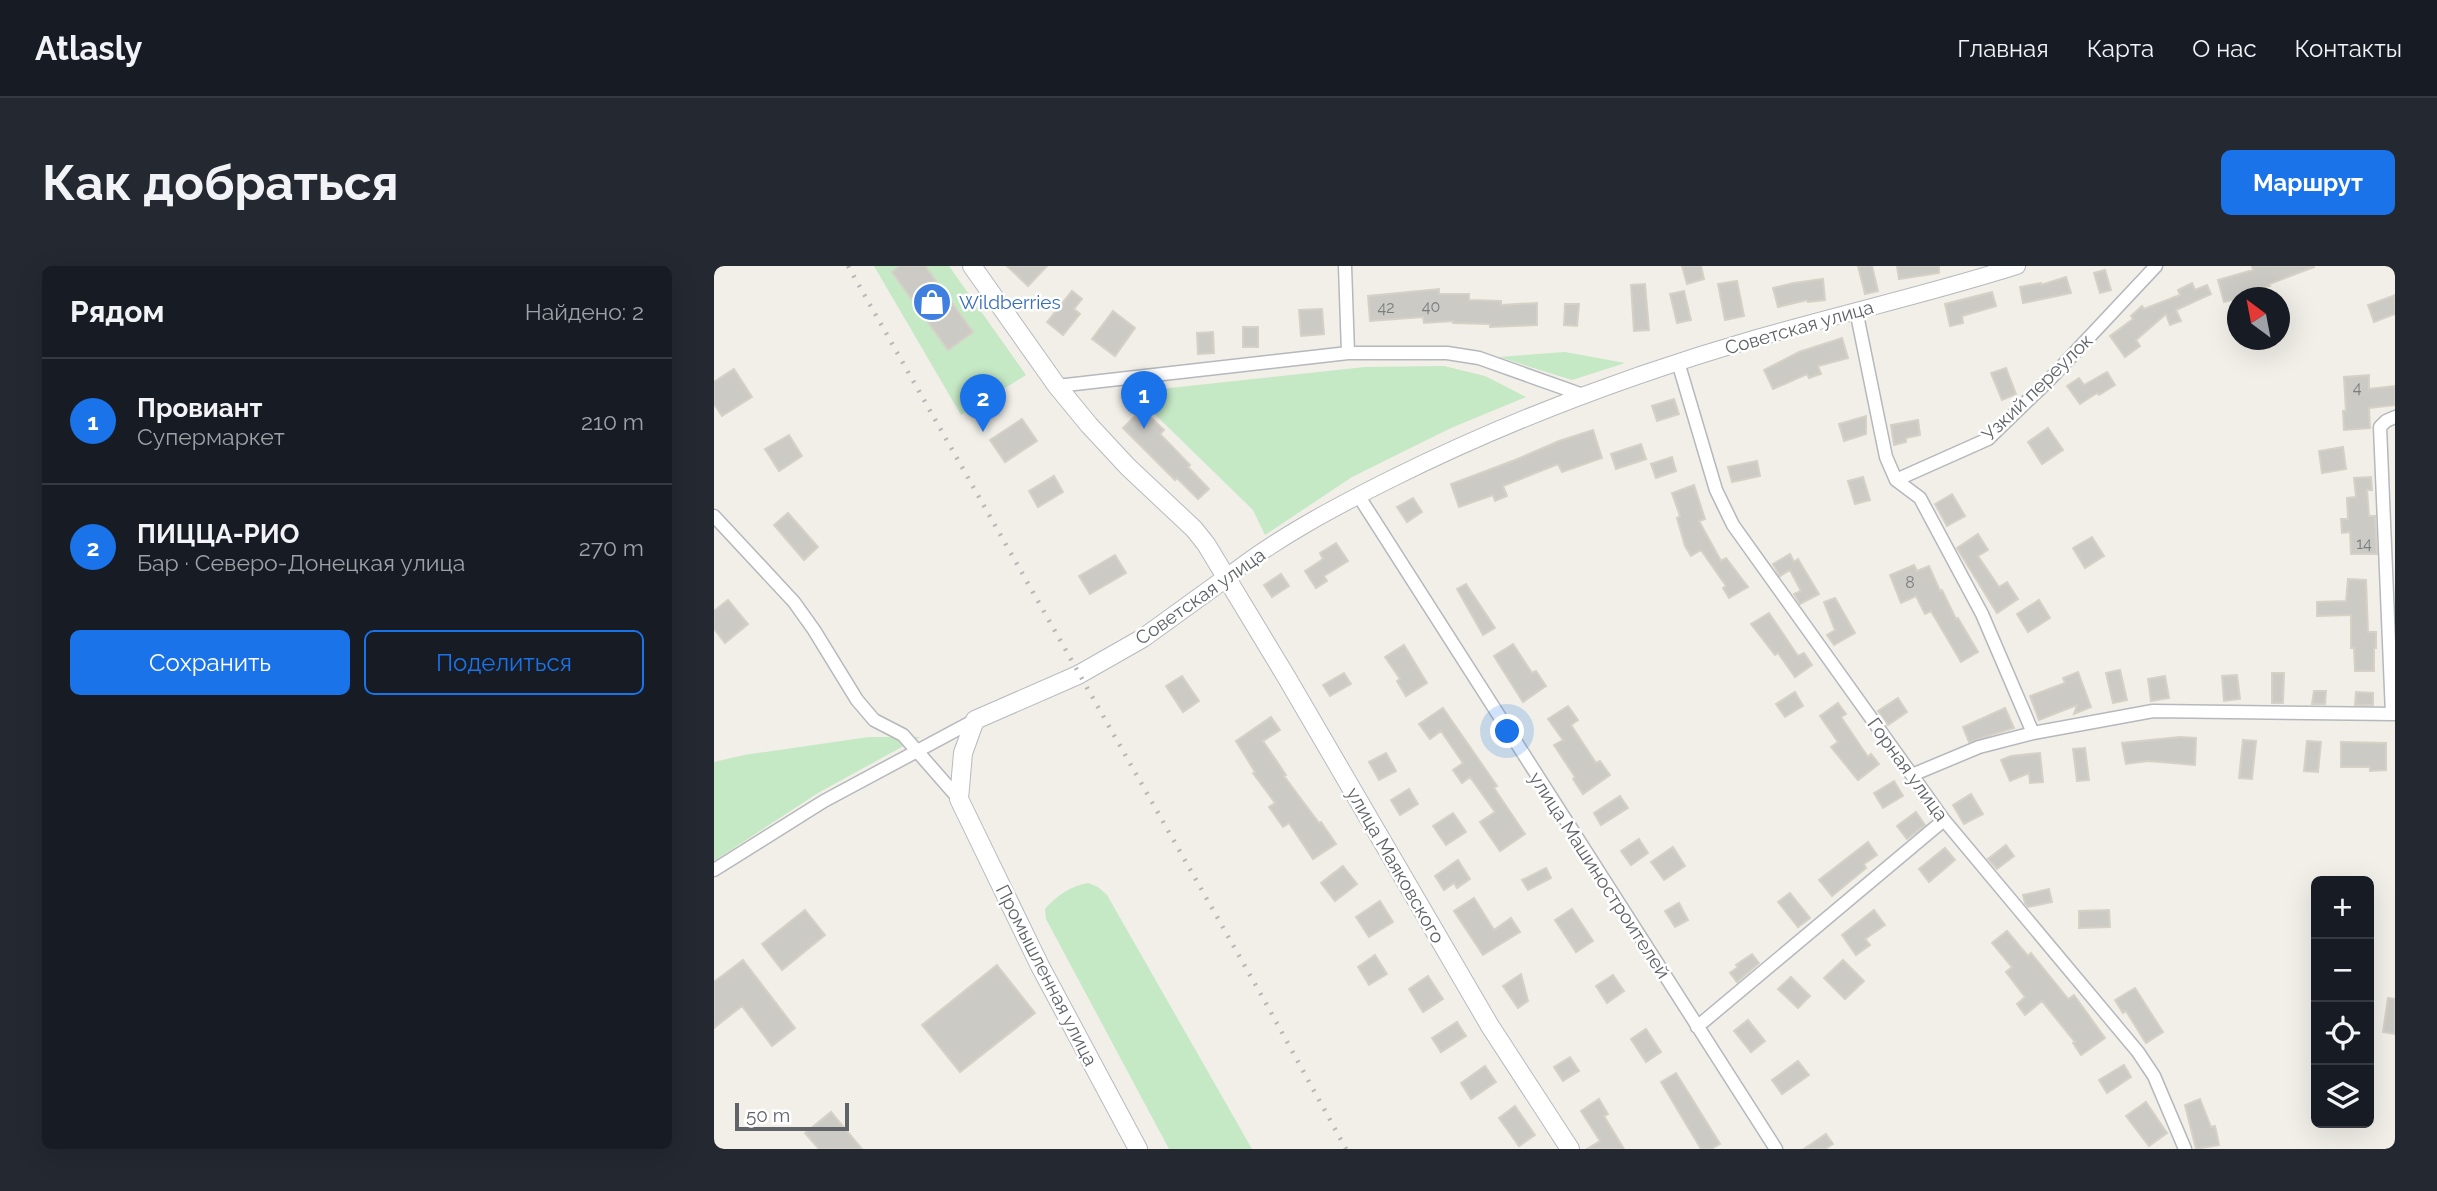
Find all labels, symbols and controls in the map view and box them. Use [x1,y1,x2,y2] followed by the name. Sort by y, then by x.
[35,29,142,68] text: Atlasly
[1957,34,2049,63] text: Главная
[2087,34,2154,63] text: Карта
[2192,34,2257,63] text: О нас
[2295,34,2402,63] text: Контакты
[2221,150,2395,215] button: Маршрут
[42,154,399,211] text: Как добраться
[911,281,953,323] shop icon: Wildberries
[2227,287,2290,350] north arrow
[959,291,1061,313] place label: Wildberries
[70,294,164,329] text: Рядом
[1722,295,1876,359] street label: Советская улица
[1422,297,1440,316] house number: 40
[525,298,644,325] text: Найдено: 2
[1377,298,1395,317] house number: 42
[1977,329,2097,445] street label: Узкий переулок
[1121,371,1167,429] pin: 1
[960,374,1006,432] pin: 2
[2353,378,2362,397] house number: 4
[137,393,262,423] text: Провиант
[87,408,99,435] text: 1
[581,408,644,435] text: 210 m
[137,423,285,450] text: Супермаркет
[137,519,299,549] text: ПИЦЦА-РИО
[87,534,99,561] text: 2
[579,534,644,561] text: 270 m
[2356,534,2372,553] house number: 14
[1131,543,1269,649] street label: Советская улица
[137,549,465,576] text: Бар · Северо-Донецкая улица
[1905,573,1915,592] house number: 8
[70,630,350,695] button: Сохранить
[364,630,644,695] button: Поделиться
[1863,713,1953,825] street label: Горная улица
[1490,714,1524,748] your location
[1525,768,1675,982] street label: улица Машиностроителей
[1342,783,1450,947] street label: улица Маяковского
[2311,876,2374,1128] map controls
[2311,876,2374,939] button: +
[992,881,1102,1069] street label: Промышленная улица
[2311,939,2374,1002] button: −
[2311,1002,2374,1065] button: locate
[2311,1065,2374,1128] button: layers
[735,1100,849,1132] scale bar
[746,1104,790,1126] text: 50 m

